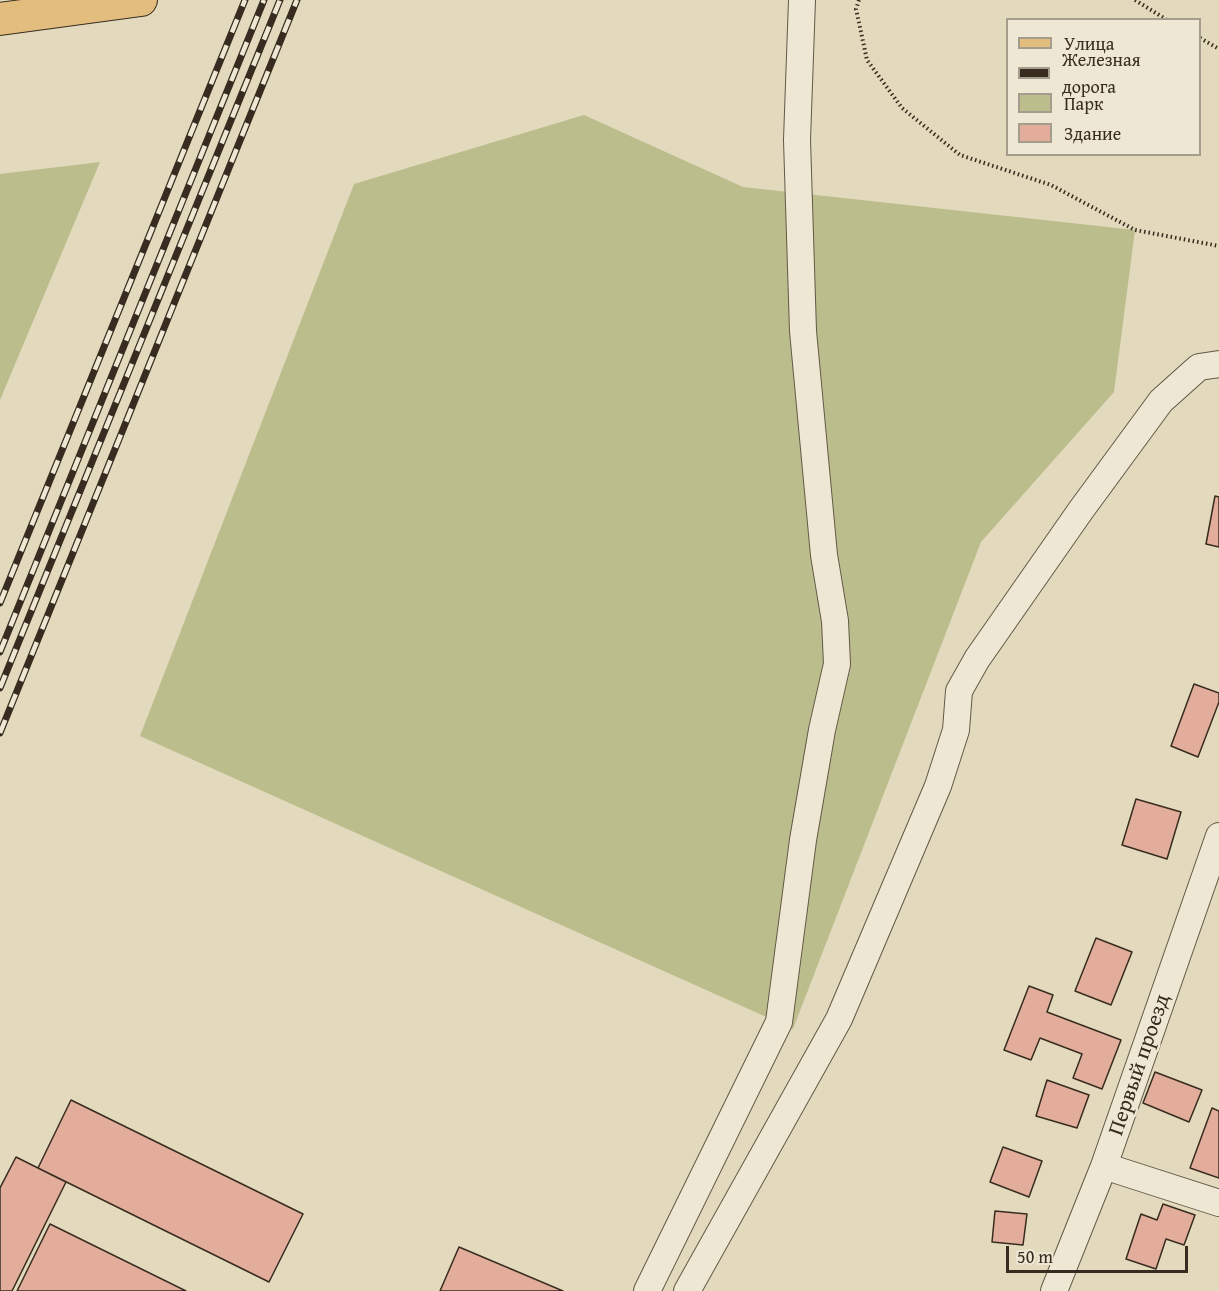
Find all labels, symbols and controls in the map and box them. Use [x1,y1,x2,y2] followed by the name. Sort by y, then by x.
[1006,18,1201,156] legend
[1064,30,1114,57] text: Улица
[1062,46,1141,100] text: Железная дорога
[1064,90,1103,117] text: Парк
[1064,120,1121,147] text: Здание
[1103,991,1177,1139] street label: Первый проезд
[1009,1234,1190,1272] scale bar
[1017,1243,1053,1270] text: 50 m

